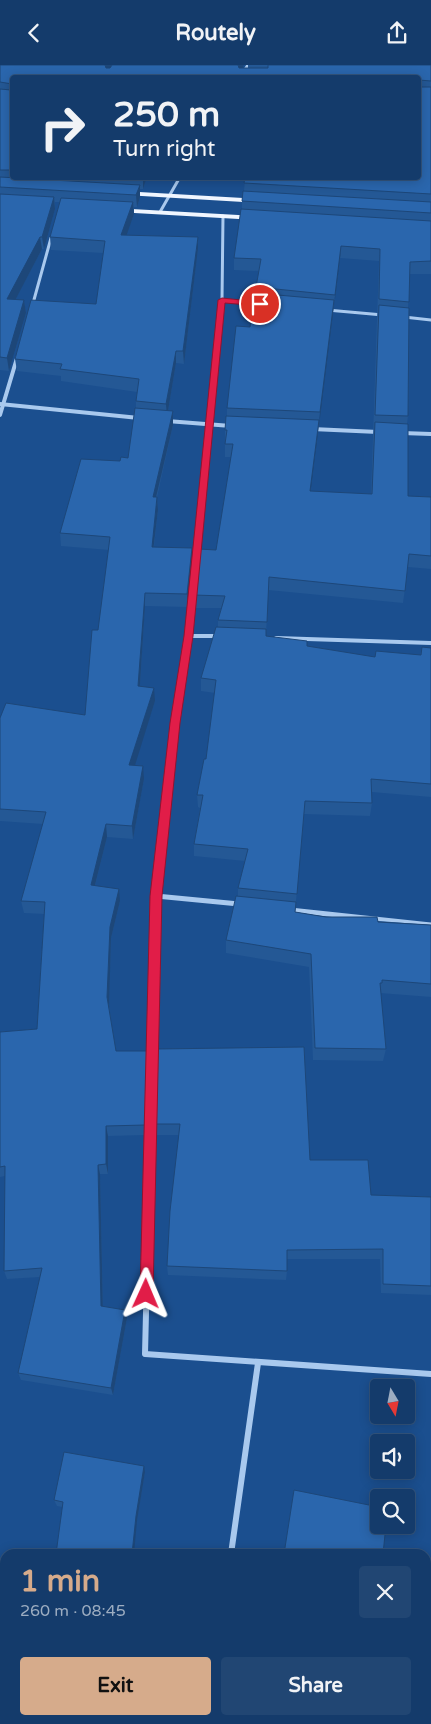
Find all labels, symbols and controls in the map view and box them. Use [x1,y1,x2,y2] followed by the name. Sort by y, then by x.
[20,19,48,47] icon: back
[383,19,411,47] icon: share
[175,20,256,46] text: Routely
[113,94,220,136] text: 250 m
[30,95,95,160] icon: right
[113,136,215,162] text: Turn right
[239,283,281,325] pin
[246,290,274,318] icon: arrive
[119,1267,171,1319] position arrow
[370,1379,415,1424] north arrow
[370,1379,415,1534] map controls
[370,1434,415,1479] button: sound
[370,1489,415,1534] button: search
[20,1563,100,1600] text: 1 min
[359,1566,411,1618] button: close
[20,1601,126,1621] text: 260 m · 08:45
[20,1657,211,1715] button: Exit
[221,1657,411,1715] button: Share

